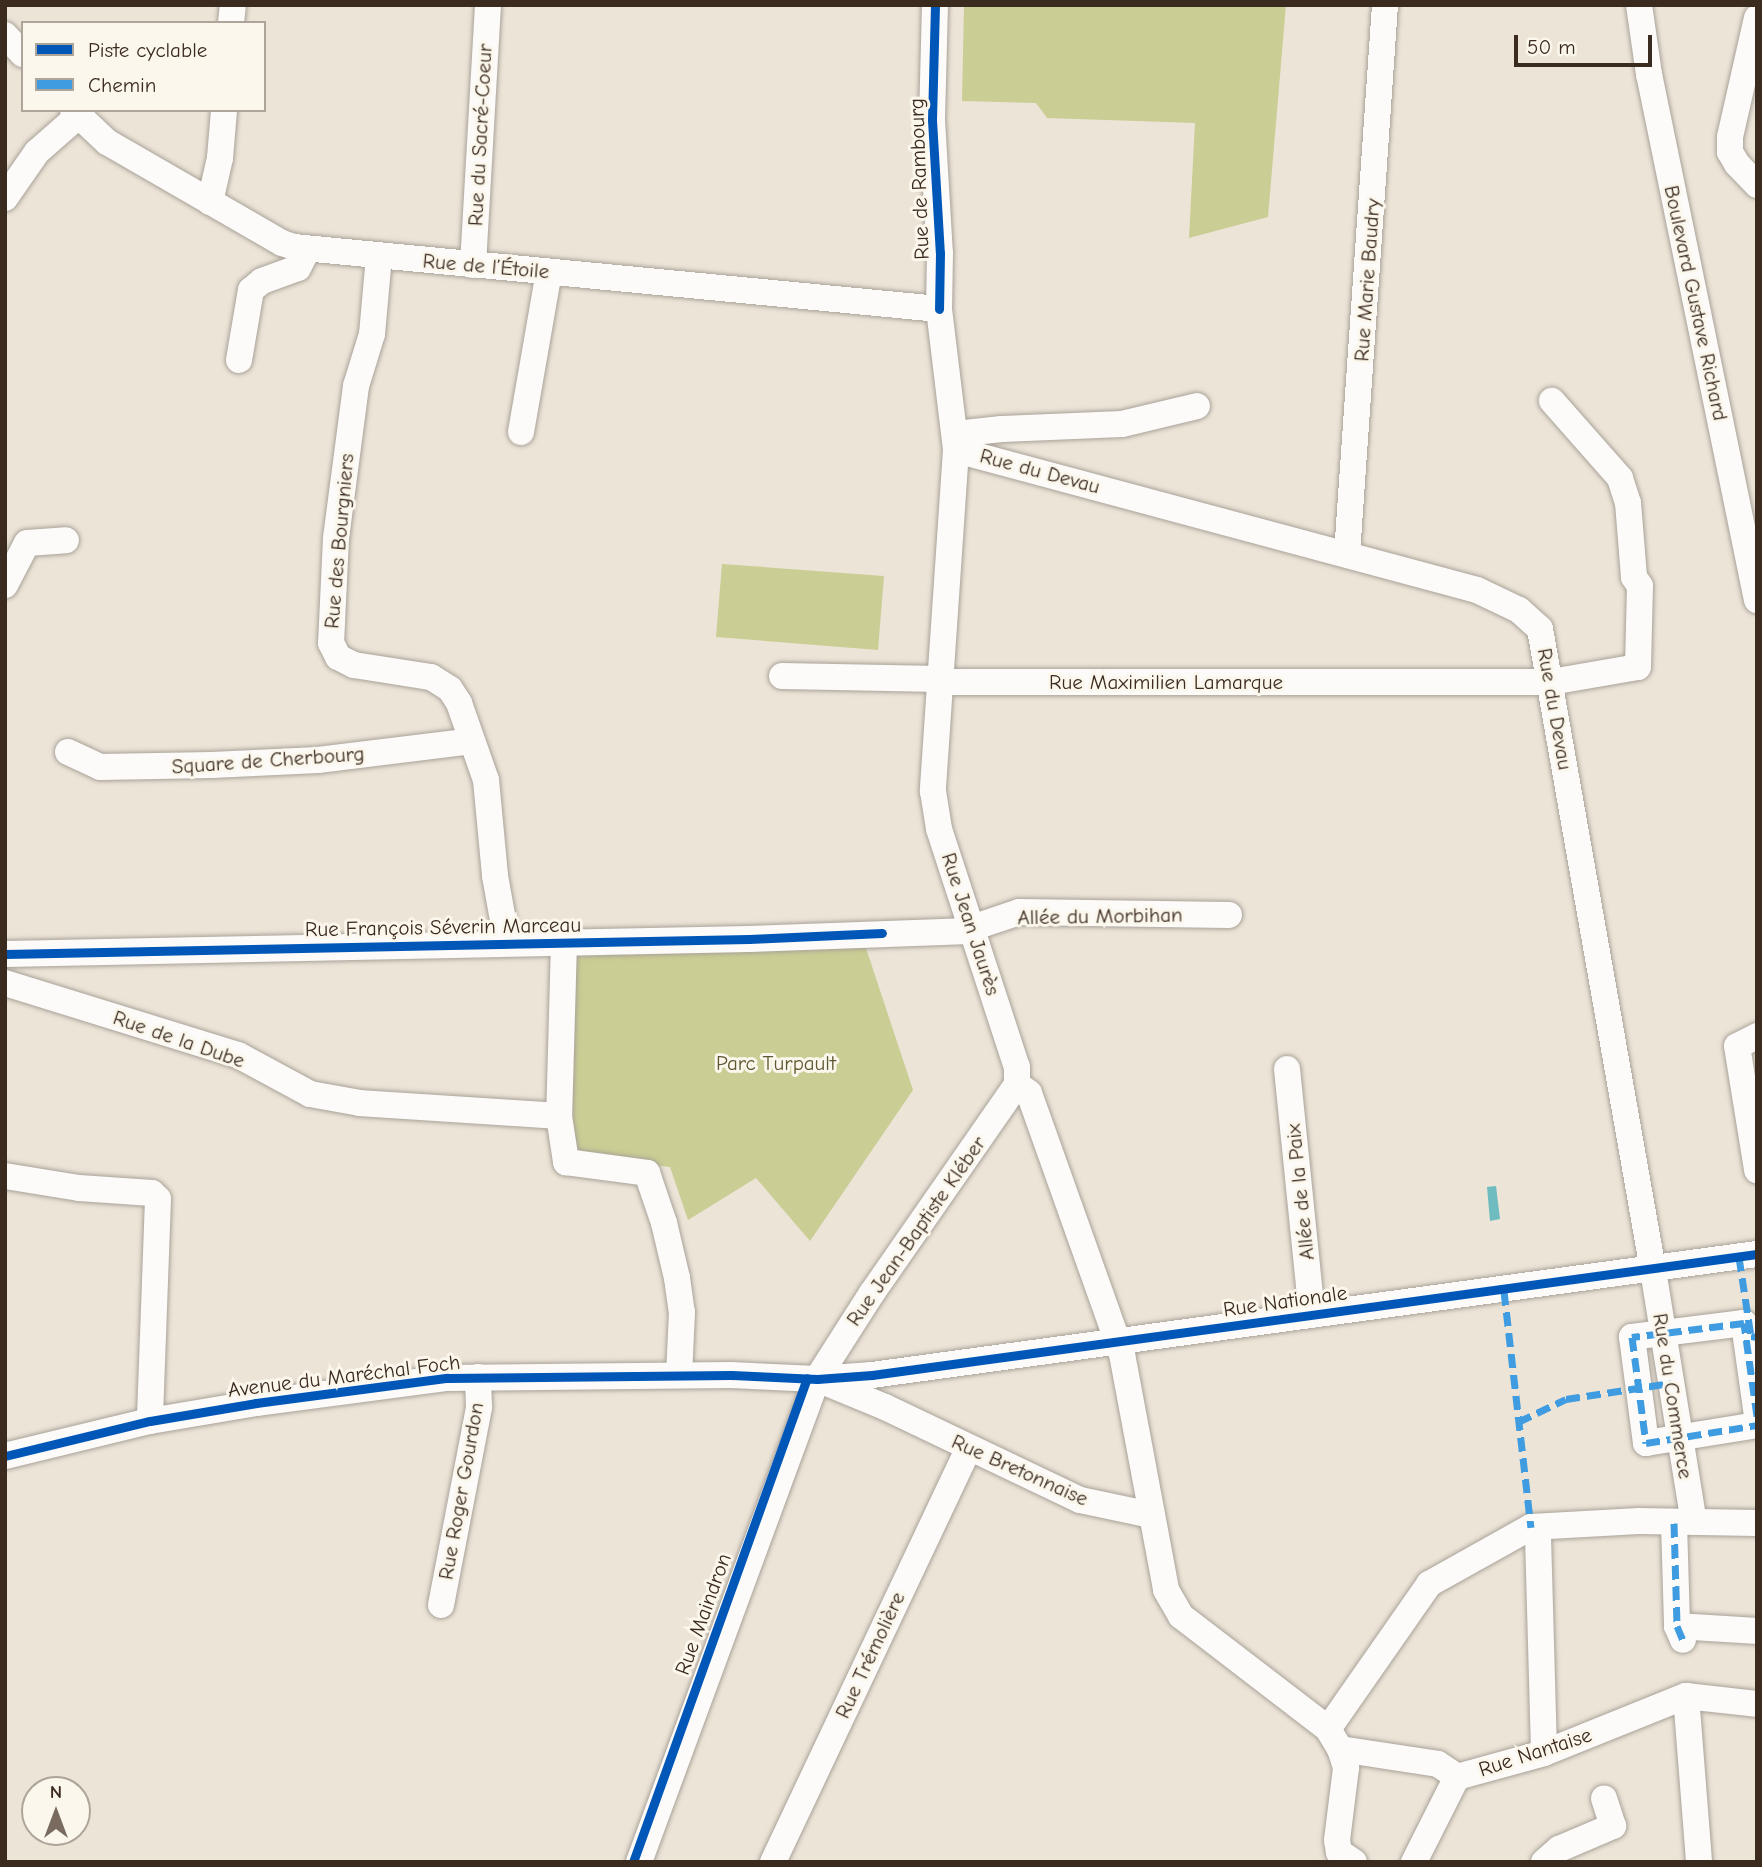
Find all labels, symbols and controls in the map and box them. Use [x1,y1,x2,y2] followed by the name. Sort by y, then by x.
[21,21,266,112] legend
[1517,21,1655,65] scale bar
[1527,35,1576,59] text: 50 m
[88,38,207,62] text: Piste cyclable
[463,43,497,227] street label: Rue du Sacré-Coeur
[88,73,156,97] text: Chemin
[904,98,934,260] street label: Rue de Rambourg
[1659,183,1733,423] street label: Boulevard Gustave Richard
[1349,198,1385,362] street label: Rue Marie Baudry
[422,248,550,284] street label: Rue de l’Étoile
[977,443,1103,499] street label: Rue du Devau
[319,452,359,630] street label: Rue des Bourgniers
[1532,646,1578,772] street label: Rue du Devau
[1049,669,1283,695] street label: Rue Maximilien Lamarque
[171,741,365,779] street label: Square de Cherbourg
[936,849,1006,999] street label: Rue Jean Jaurès
[1017,902,1183,930] street label: Allée du Morbihan
[305,912,581,942] street label: Rue François Séverin Marceau
[110,1005,248,1073] street label: Rue de la Dube
[716,1050,836,1076] park label: Parc Turpault
[1280,1123,1320,1261] street label: Allée de la Paix
[841,1131,991,1331] street label: Rue Jean-Baptiste Kléber
[1221,1280,1349,1322] street label: Rue Nationale
[1647,1311,1699,1481] street label: Rue du Commerce
[226,1349,462,1403] street label: Avenue du Maréchal Foch
[433,1400,489,1582] street label: Rue Roger Gourdon
[948,1429,1092,1511] street label: Rue Bretonnaise
[669,1550,737,1678] street label: Rue Maindron
[830,1588,910,1722] street label: Rue Trémolière
[1475,1722,1595,1782] street label: Rue Nantaise
[21,1776,91,1846] north arrow
[50,1781,62,1803] text: N

